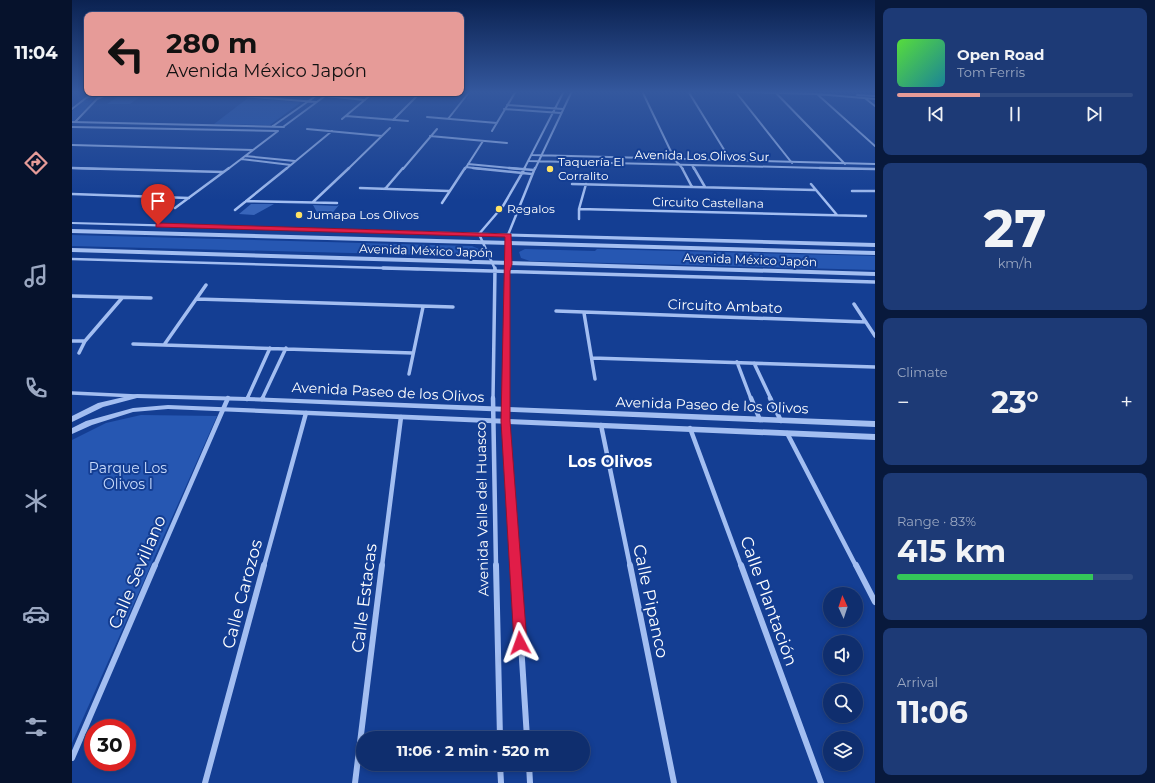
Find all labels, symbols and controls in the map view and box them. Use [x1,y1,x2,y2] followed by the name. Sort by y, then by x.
[166,26,257,60] text: 280 m
[100,28,152,80] icon: left
[14,42,58,64] text: 11:04
[957,45,1045,64] text: Open Road
[166,60,367,82] text: Avenida México Japón
[957,64,1025,80] text: Tom Ferris
[925,103,947,125] icon: previous
[1004,103,1026,125] icon: pause
[1083,103,1105,125] icon: next
[635,147,770,164] street label: Avenida Los Olivos Sur
[22,149,50,177] icon: directions
[558,154,625,183] place label: Taquería El Corralito
[545,164,555,174] marker: Taquería El Corralito
[141,184,175,225] pin
[147,190,169,212] icon: arrive
[652,194,764,211] street label: Circuito Castellana
[984,197,1046,260] text: 27
[507,201,555,216] place label: Regalos
[494,204,504,214] marker: Regalos
[306,207,419,222] place label: Jumapa Los Olivos
[294,210,304,220] marker: Jumapa Los Olivos
[359,241,493,260] street label: Avenida México Japón
[683,250,817,269] street label: Avenida México Japón
[998,255,1032,271] text: km/h
[22,262,50,290] icon: music
[667,295,783,317] street label: Circuito Ambato
[897,364,948,380] text: Climate
[22,374,50,402] icon: phone
[291,378,485,406] street label: Avenida Paseo de los Olivos
[991,384,1039,421] text: 23°
[897,389,910,416] text: −
[1120,389,1133,416] text: +
[615,393,809,417] street label: Avenida Paseo de los Olivos
[471,421,493,597] street label: Avenida Valle del Huasco
[568,452,653,471] district label: Los Olivos
[89,459,167,493] park label: Parque Los Olivos I
[22,487,50,515] icon: climate
[104,512,170,632] street label: Calle Sevillano
[897,513,976,529] text: Range · 83%
[736,533,802,669] street label: Calle Plantación
[897,533,1006,570] text: 415 km
[218,537,266,651] street label: Calle Carozos
[347,542,381,654] street label: Calle Estacas
[629,542,673,660] street label: Calle Pipanco
[823,587,863,627] north arrow
[823,587,863,771] map controls
[22,600,50,628] icon: car
[499,622,541,664] position arrow
[823,635,863,675] button: sound
[897,674,938,690] text: Arrival
[823,683,863,723] button: search
[897,694,968,731] text: 11:06
[22,713,50,741] icon: filters
[84,719,136,771] speed limit sign: 30
[823,731,863,771] button: layers
[396,741,550,760] text: 11:06 · 2 min · 520 m

